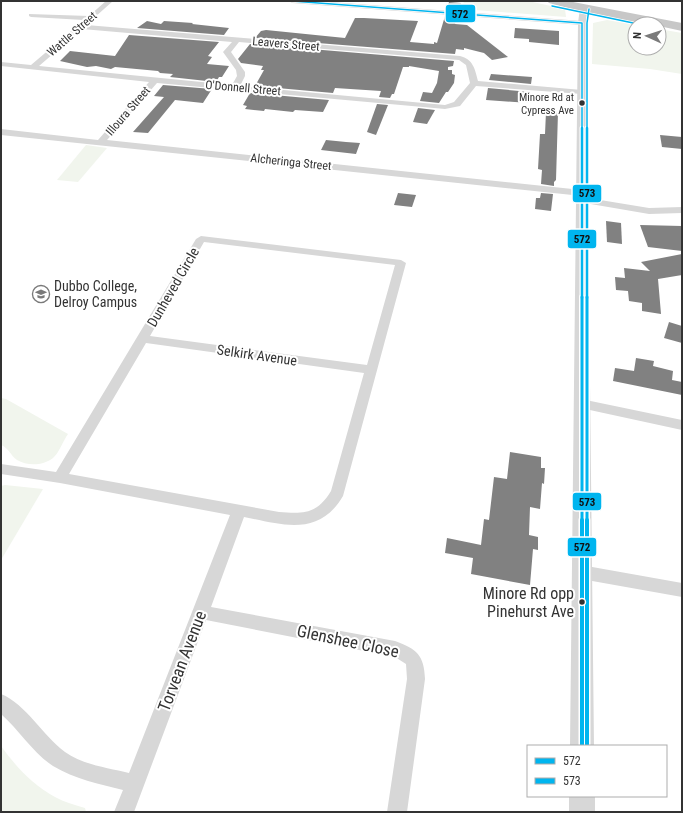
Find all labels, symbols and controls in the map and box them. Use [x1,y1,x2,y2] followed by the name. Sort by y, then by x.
[445,4,476,23] line badge: 572
[44,8,100,59] street label: Wattle Street
[452,8,469,21] text: 572
[627,16,667,56] north arrow
[631,32,644,39] text: N
[252,34,321,54] street label: Leavers Street
[205,78,282,98] street label: O'Donnell Street
[103,83,153,138] street label: Illoura Street
[519,91,574,117] place label: Minore Rd at Cypress Ave
[577,98,587,108] marker: Minore Rd at Cypress Ave
[250,151,333,173] street label: Alcheringa Street
[572,184,602,203] line badge: 573
[579,187,596,200] text: 573
[567,229,597,249] line badge: 572
[574,233,591,246] text: 572
[144,244,202,330] street label: Dunheved Circle
[54,278,137,310] place label: Dubbo College, Delroy Campus
[31,284,51,304] school or university icon: Dubbo College, Delroy Campus
[216,341,298,369] street label: Selkirk Avenue
[572,492,602,511] line badge: 573
[579,496,596,509] text: 573
[567,537,597,557] line badge: 572
[574,541,591,554] text: 572
[483,584,574,621] place label: Minore Rd opp Pinehurst Ave
[577,597,587,607] marker: Minore Rd opp Pinehurst Ave
[154,608,210,714] street label: Torvean Avenue
[295,620,401,662] street label: Glenshee Close
[527,745,667,797] legend
[563,754,581,768] text: 572
[563,774,581,788] text: 573

